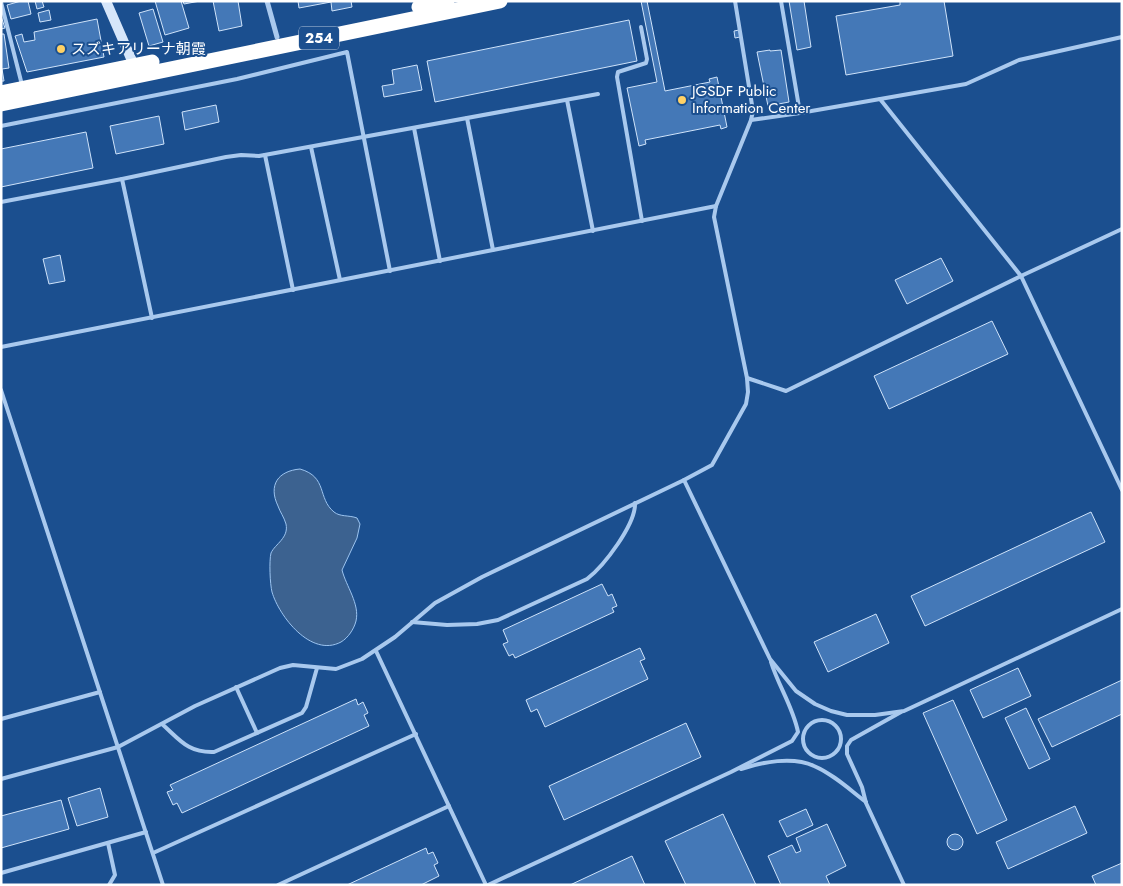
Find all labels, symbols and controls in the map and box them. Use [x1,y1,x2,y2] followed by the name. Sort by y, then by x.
[299,26,339,49] road number: 254
[71,38,206,60] place label: スズキアリーナ朝霞
[55,43,67,55] marker: スズキアリーナ朝霞
[690,80,811,119] place label: JGSDF Public Information Center
[676,94,688,106] marker: JGSDF Public Information Center

